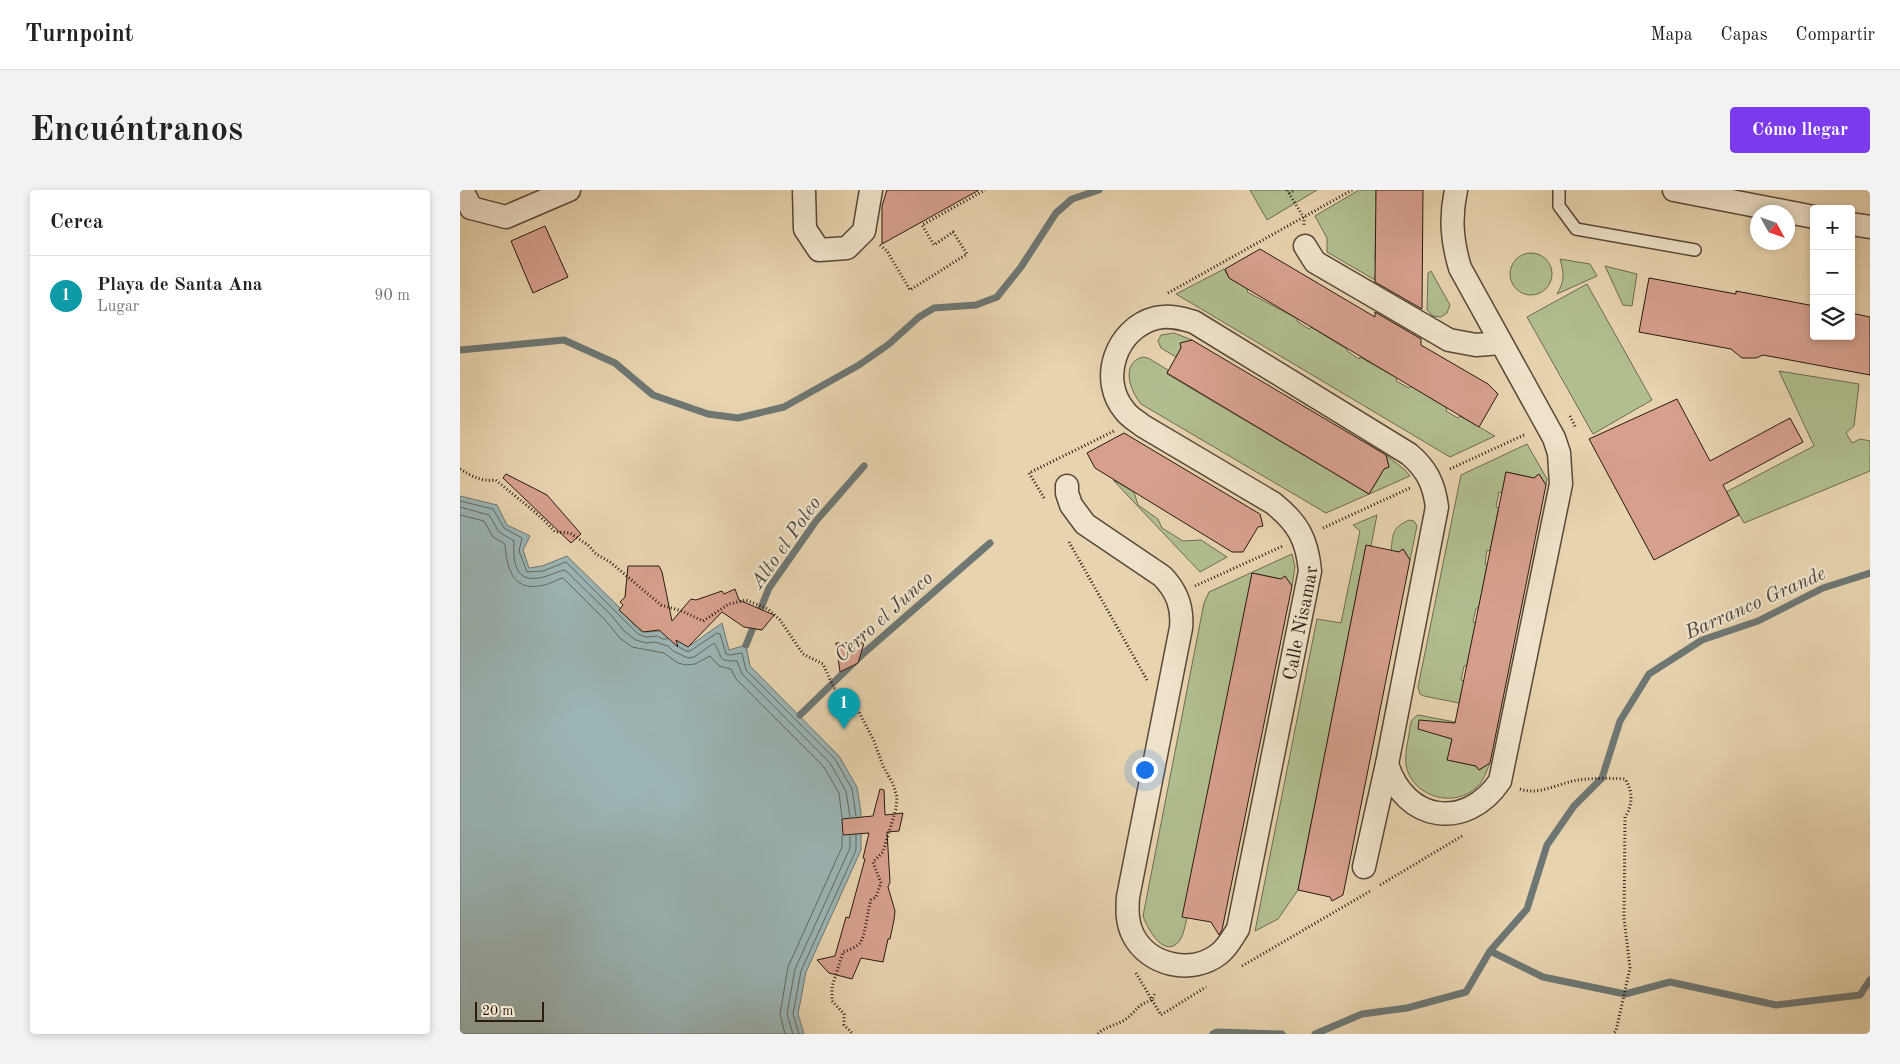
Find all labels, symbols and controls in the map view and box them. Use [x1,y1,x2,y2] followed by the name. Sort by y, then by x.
[25,23,133,47] text: Turnpoint
[1650,26,1693,44] text: Mapa
[1721,26,1768,44] text: Capas
[1796,26,1875,44] text: Compartir
[1730,107,1870,153] button: Cómo llegar
[30,113,243,148] text: Encuéntranos
[1750,205,1795,250] north arrow
[1810,205,1855,340] map controls
[1810,205,1855,250] button: +
[50,212,103,233] text: Cerca
[1810,250,1855,295] button: −
[97,276,262,295] text: Playa de Santa Ana
[61,288,71,304] text: 1
[374,288,410,304] text: 90 m
[1810,295,1855,340] button: layers
[97,299,139,315] text: Lugar
[747,494,825,593] water label: Alto el Poleo
[1281,564,1322,682] street label: Calle Nisamar
[1682,564,1829,644] water label: Barranco Grande
[831,568,937,667] water label: Cerro el Junco
[828,688,860,729] pin: 1
[1132,757,1158,783] your location
[475,999,544,1022] scale bar
[482,1004,513,1018] text: 20 m

